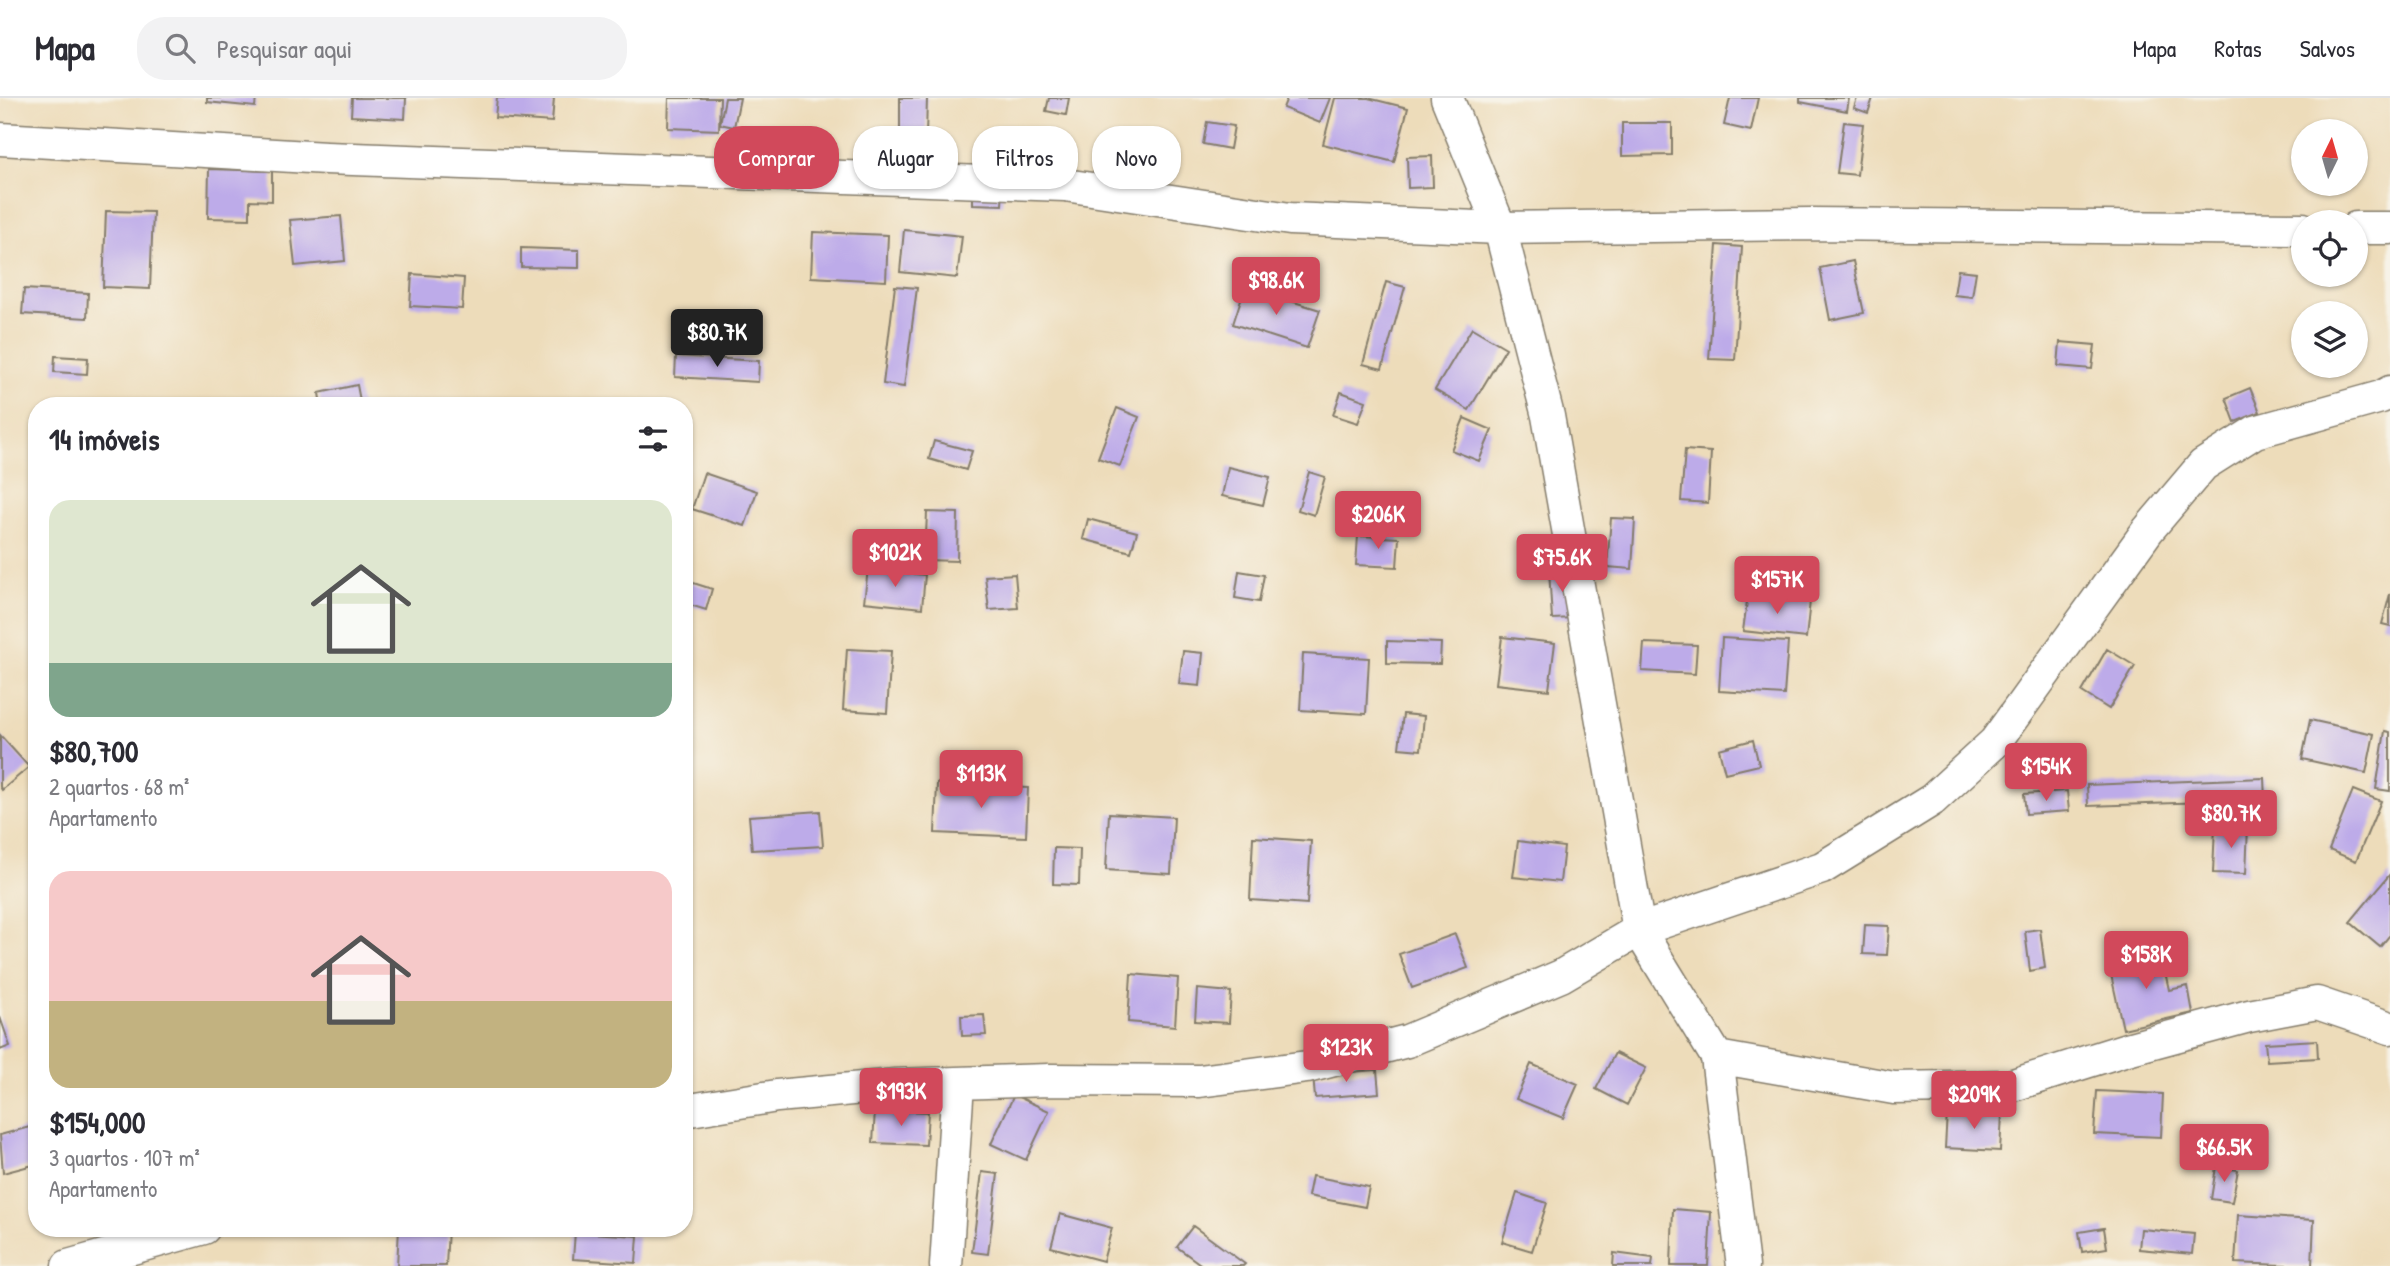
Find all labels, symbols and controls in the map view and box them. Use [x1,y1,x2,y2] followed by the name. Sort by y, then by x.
[137,17,627,80] search box
[35,26,95,70] text: Mapa
[161,29,199,67] icon: search
[217,31,352,66] text: Pesquisar aqui
[2133,32,2176,64] text: Mapa
[2214,32,2262,64] text: Rotas
[2300,32,2355,64] text: Salvos
[2291,119,2368,196] north arrow
[2291,119,2368,378] map controls
[714,126,839,189] chip: Comprar
[853,126,958,189] chip: Alugar
[972,126,1078,189] chip: Filtros
[1092,126,1181,189] chip: Novo
[2291,210,2368,287] button: locate
[1219,258,1333,317] pin: $98.6K
[1248,264,1304,295] text: $98.6K
[2291,301,2368,378] button: layers
[660,310,774,369] pin: $80.7K
[687,316,747,347] text: $80.7K
[49,419,159,459] text: 14 imóveis
[634,420,672,458] icon: filters
[1329,491,1427,551] pin: $206K
[1351,498,1405,529] text: $206K
[846,530,944,589] pin: $102K
[1505,534,1619,594] pin: $75.6K
[868,536,922,567] text: $102K
[1533,541,1591,572] text: $75.6K
[298,546,424,672] icon: home
[1728,556,1826,616] pin: $157K
[1750,563,1804,594] text: $157K
[49,731,138,771] text: $80,700
[1997,744,2095,803] pin: $154K
[932,750,1030,810] pin: $113K
[2021,750,2071,781] text: $154K
[956,757,1006,788] text: $113K
[49,771,189,802] text: 2 quartos · 68 m²
[2174,790,2288,850] pin: $80.7K
[2201,797,2261,828] text: $80.7K
[49,802,157,833] text: Apartamento
[298,917,424,1043] icon: home
[2097,932,2195,991] pin: $158K
[2120,938,2172,969] text: $158K
[1297,1024,1395,1084] pin: $123K
[1319,1031,1373,1062] text: $123K
[852,1068,950,1128] pin: $193K
[1925,1072,2023,1131] pin: $209K
[876,1075,926,1106] text: $193K
[1947,1078,2001,1109] text: $209K
[49,1102,145,1142] text: $154,000
[2167,1124,2281,1184] pin: $66.5K
[2196,1131,2252,1162] text: $66.5K
[49,1142,200,1173] text: 3 quartos · 107 m²
[49,1173,157,1204] text: Apartamento

